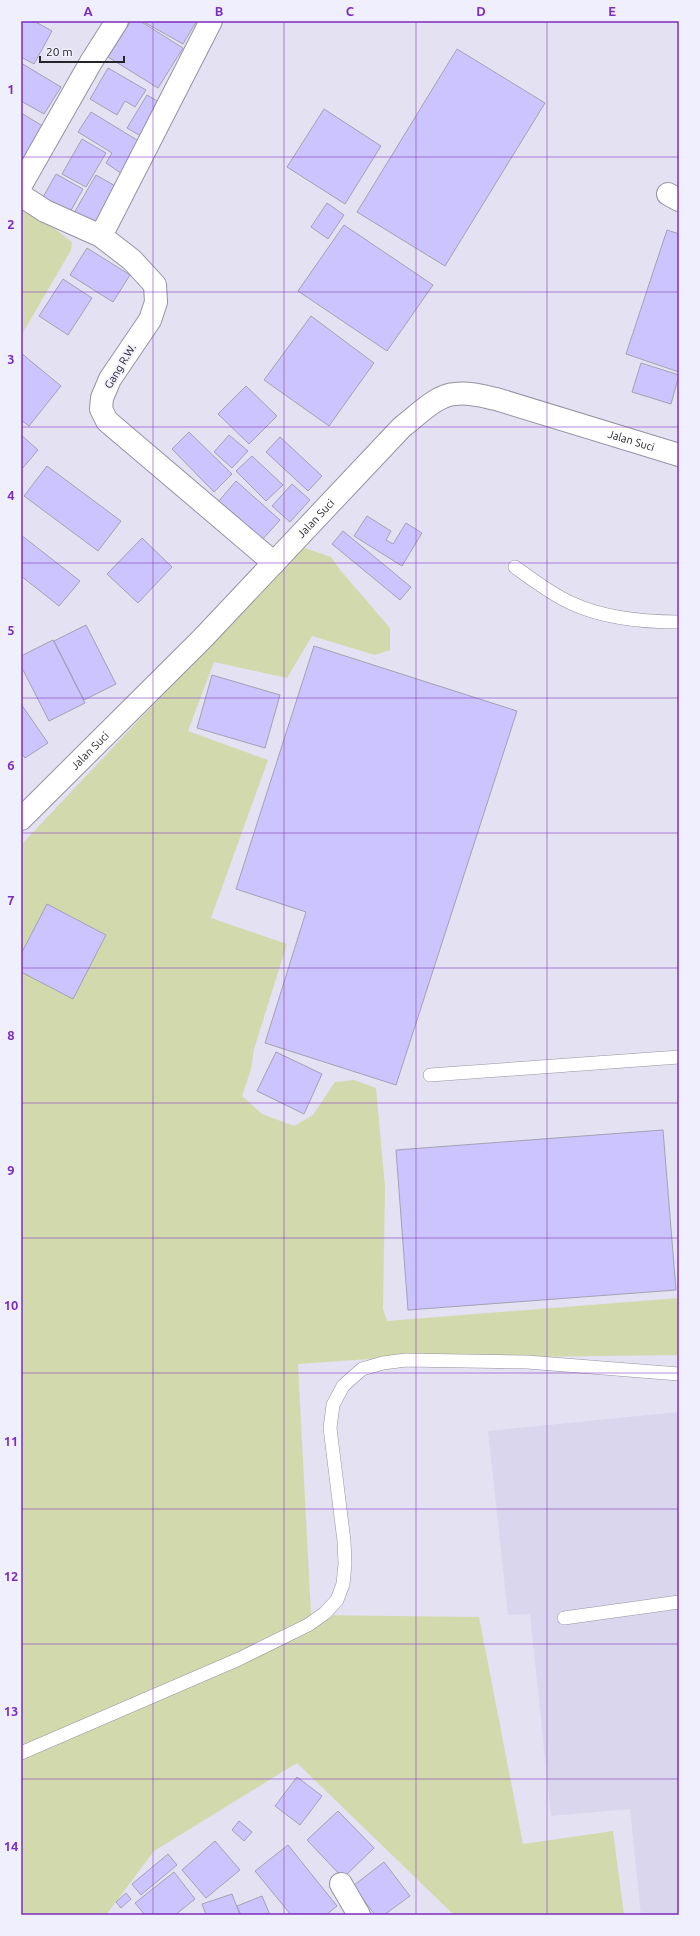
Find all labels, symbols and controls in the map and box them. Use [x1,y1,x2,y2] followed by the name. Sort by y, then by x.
[83,4,93,18] text: A
[215,4,224,18] text: B
[346,4,355,18] text: C
[476,4,486,18] text: D
[608,4,616,18] text: E
[40,38,124,64] scale bar
[46,45,73,58] text: 20 m
[7,82,15,96] text: 1
[7,217,15,231] text: 2
[102,341,138,391] street label: Gang R.W.
[7,352,15,366] text: 3
[606,428,656,453] street label: Jalan Suci
[7,488,15,502] text: 4
[295,497,337,540] street label: Jalan Suci
[7,623,15,637] text: 5
[68,729,111,772] street label: Jalan Suci
[7,758,15,772] text: 6
[7,893,15,907] text: 7
[7,1028,15,1042] text: 8
[7,1163,15,1177] text: 9
[4,1298,18,1312] text: 10
[4,1434,18,1448] text: 11
[4,1569,18,1583] text: 12
[4,1704,18,1718] text: 13
[4,1839,18,1853] text: 14

